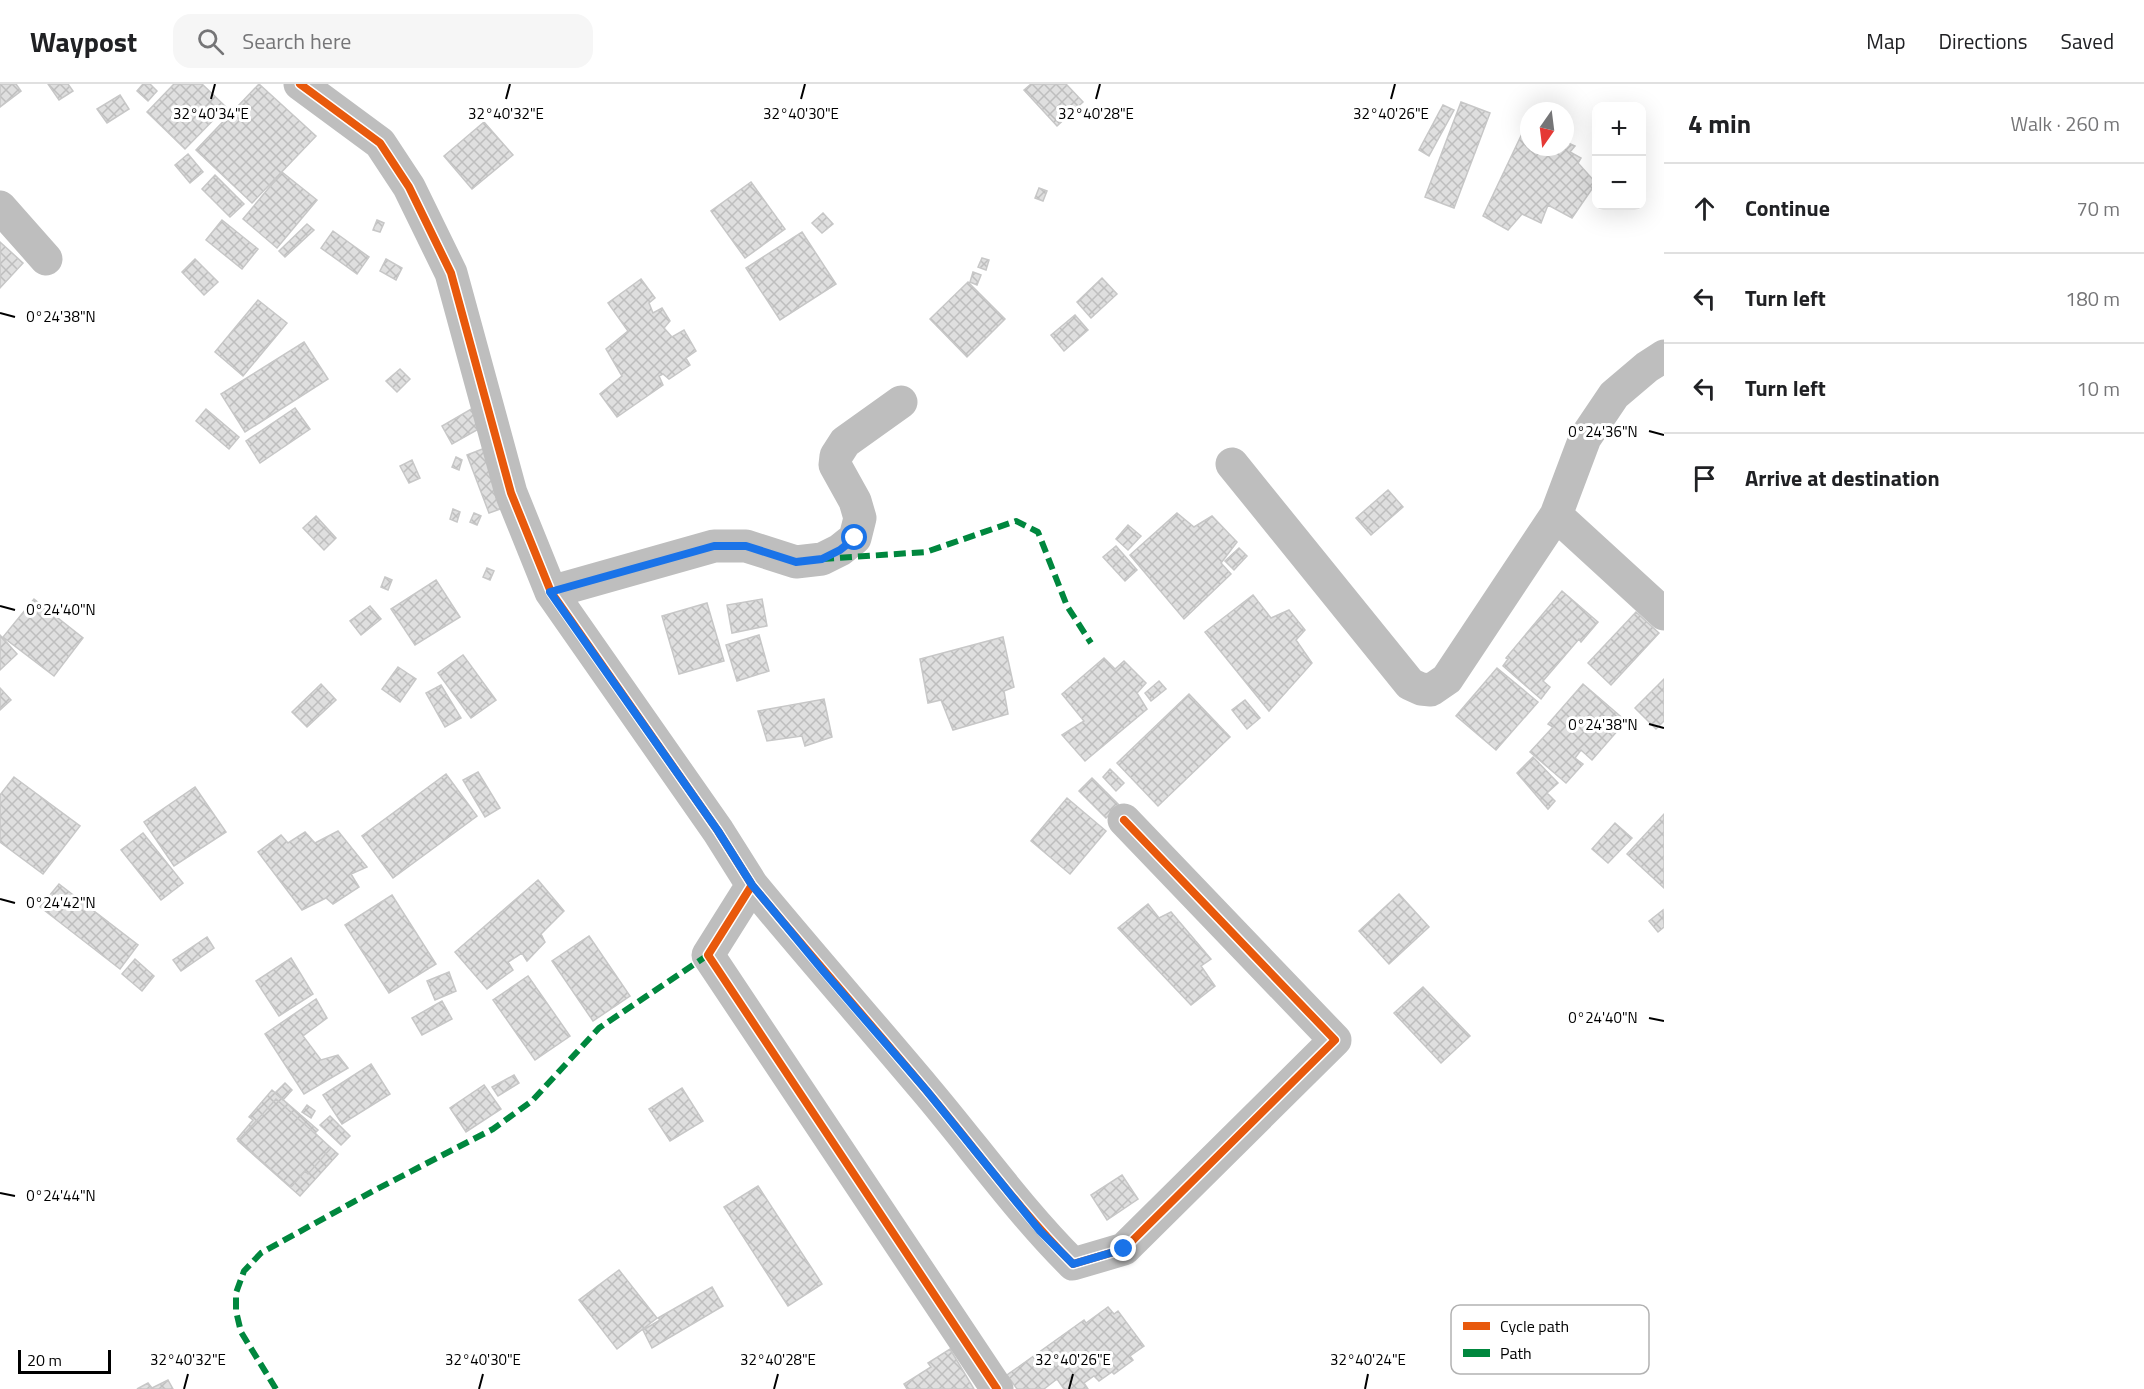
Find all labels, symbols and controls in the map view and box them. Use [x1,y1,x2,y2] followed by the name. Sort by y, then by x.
[173,14,593,68] search box
[30,20,137,63] text: Waypost
[242,24,351,58] text: Search here
[194,25,227,58] icon: search
[1866,25,1906,57] text: Map
[1939,25,2028,57] text: Directions
[2061,25,2114,57] text: Saved
[173,102,249,125] text: 32°40'34"E
[468,102,544,125] text: 32°40'32"E
[763,102,839,125] text: 32°40'30"E
[1058,102,1134,125] text: 32°40'28"E
[1353,102,1429,125] text: 32°40'26"E
[1520,102,1574,156] north arrow
[1592,102,1646,210] map controls
[1592,102,1646,156] button: +
[1688,104,1751,143] text: 4 min
[2011,108,2120,139] text: Walk · 260 m
[1592,156,1646,210] button: −
[1745,191,1830,225] text: Continue
[1688,192,1721,225] icon: ahead
[2076,193,2120,224] text: 70 m
[1745,281,1826,315] text: Turn left
[1688,282,1721,315] icon: left
[2065,283,2120,314] text: 180 m
[26,305,96,328] text: 0°24'38"N
[1745,371,1826,405] text: Turn left
[1688,372,1721,405] icon: left
[2076,373,2120,404] text: 10 m
[1568,420,1638,443] text: 0°24'36"N
[1745,461,1940,495] text: Arrive at destination
[1688,462,1721,495] icon: arrive
[841,524,867,550] route start
[26,598,96,621] text: 0°24'40"N
[1568,713,1638,736] text: 0°24'38"N
[26,891,96,914] text: 0°24'42"N
[1568,1006,1638,1029] text: 0°24'40"N
[26,1184,96,1207] text: 0°24'44"N
[1110,1235,1136,1261] route end
[1451,1305,1649,1374] legend
[1500,1314,1569,1338] text: Cycle path
[1500,1341,1532,1365] text: Path
[18,1347,111,1374] scale bar
[27,1348,62,1372] text: 20 m
[150,1348,226,1371] text: 32°40'32"E
[445,1348,521,1371] text: 32°40'30"E
[740,1348,816,1371] text: 32°40'28"E
[1035,1348,1111,1371] text: 32°40'26"E
[1330,1348,1406,1371] text: 32°40'24"E

